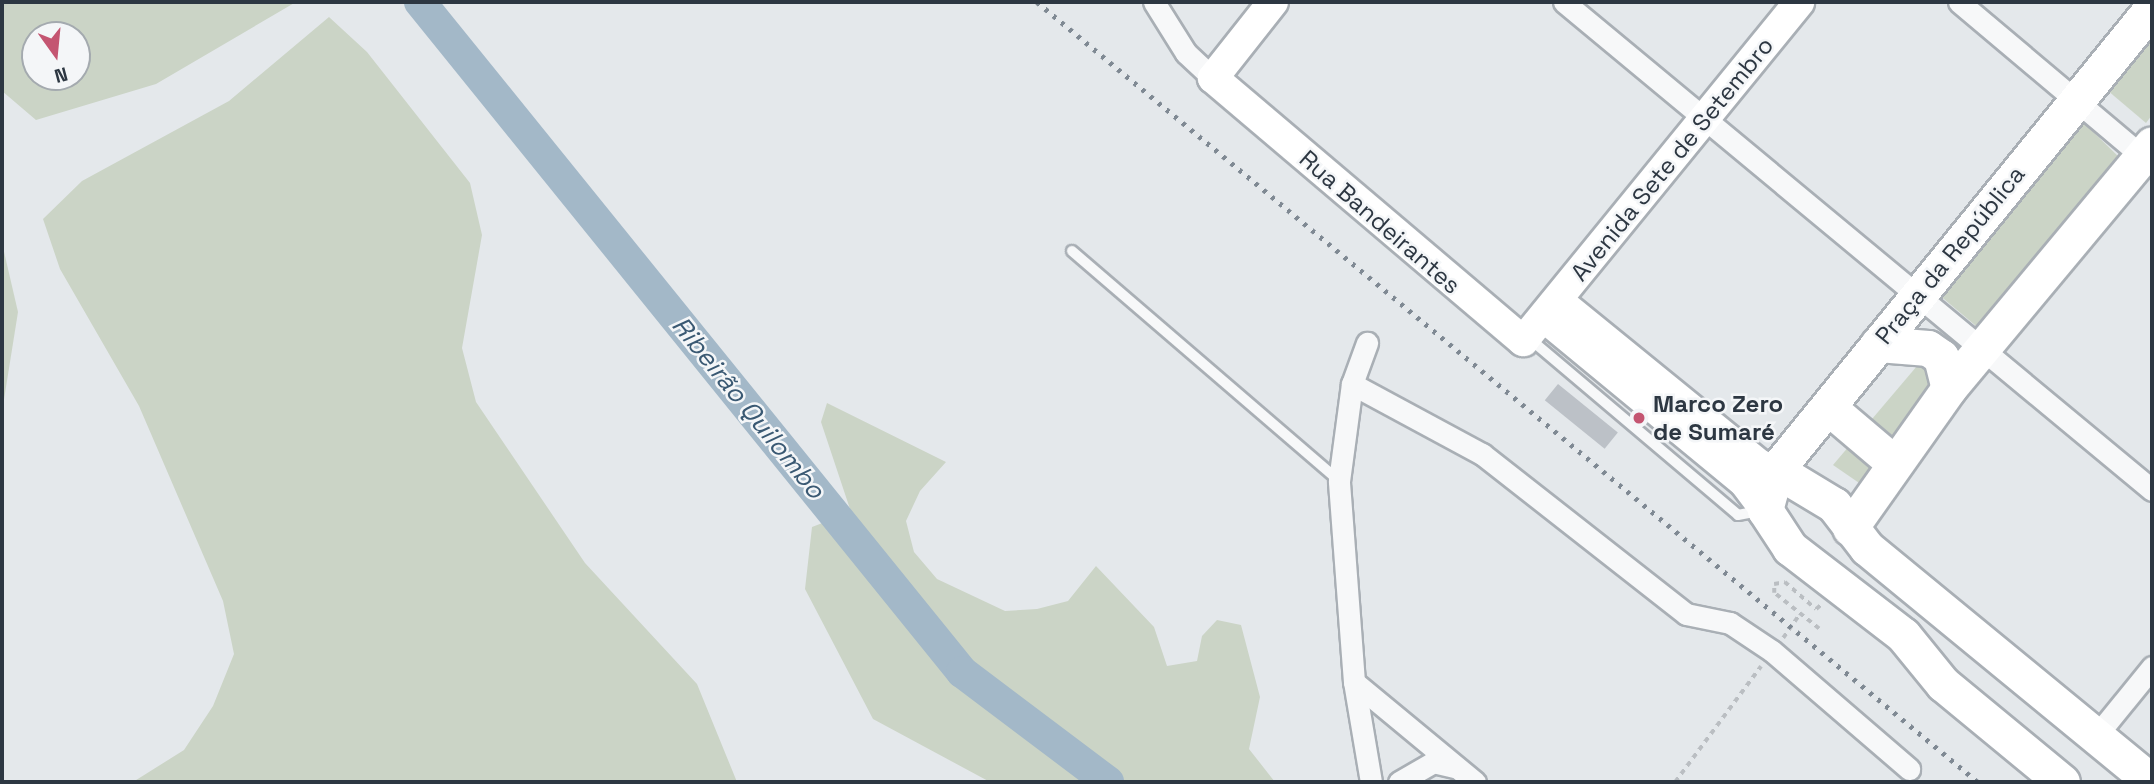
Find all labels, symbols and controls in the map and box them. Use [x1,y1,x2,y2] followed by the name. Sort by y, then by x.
[21,21,91,91] north arrow
[1565,31,1779,287] street label: Avenida Sete de Setembro
[52,61,70,89] text: N
[1294,144,1466,300] street label: Rua Bandeirantes
[1869,160,2031,350] street label: Praça da República
[665,311,831,505] water label: Ribeirão Quilombo
[1653,390,1783,446] place label: Marco Zero de Sumaré
[1631,410,1647,426] marker: Marco Zero de Sumaré

